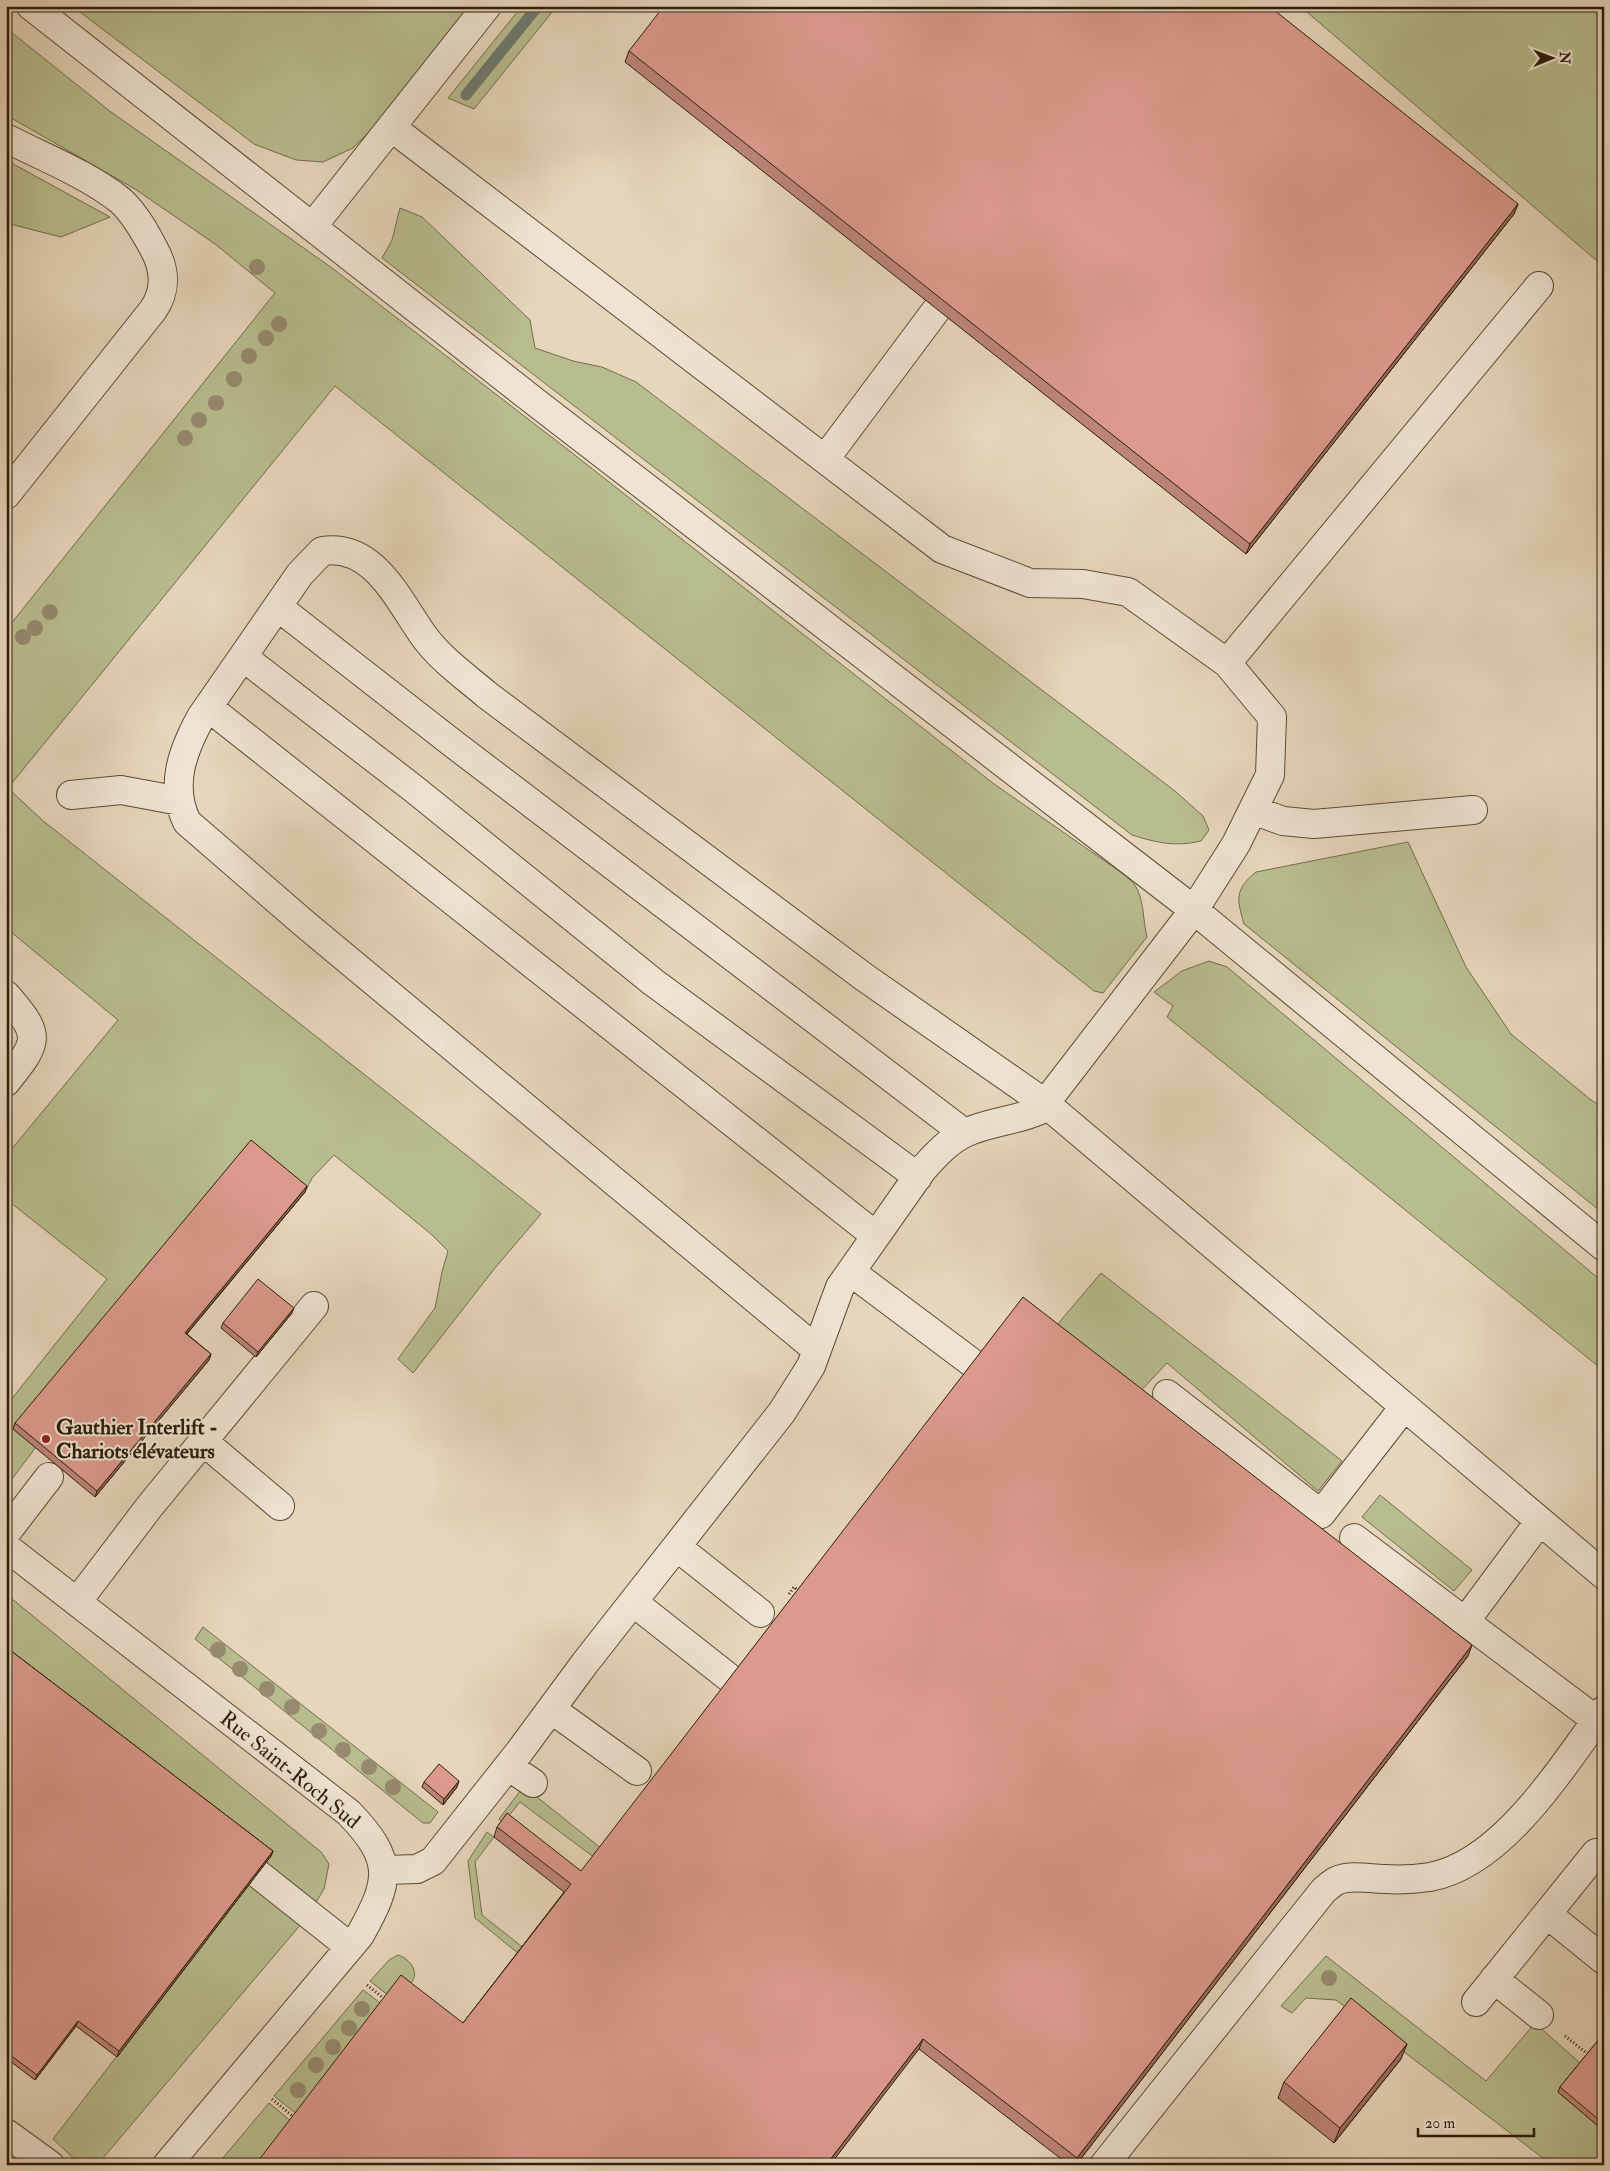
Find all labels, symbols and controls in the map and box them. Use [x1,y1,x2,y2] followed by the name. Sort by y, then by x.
[1528,32,1578,82] north arrow
[1556,50,1573,65] text: N
[56,1414,218,1465] place label: Gauthier Interlift - Chariots élévateurs
[40,1433,52,1445] marker: Gauthier Interlift - Chariots élévateurs
[214,1705,366,1835] street label: Rue Saint-Roch Sud
[1418,2106,1534,2138] scale bar
[1425,2114,1455,2133] text: 20 m

